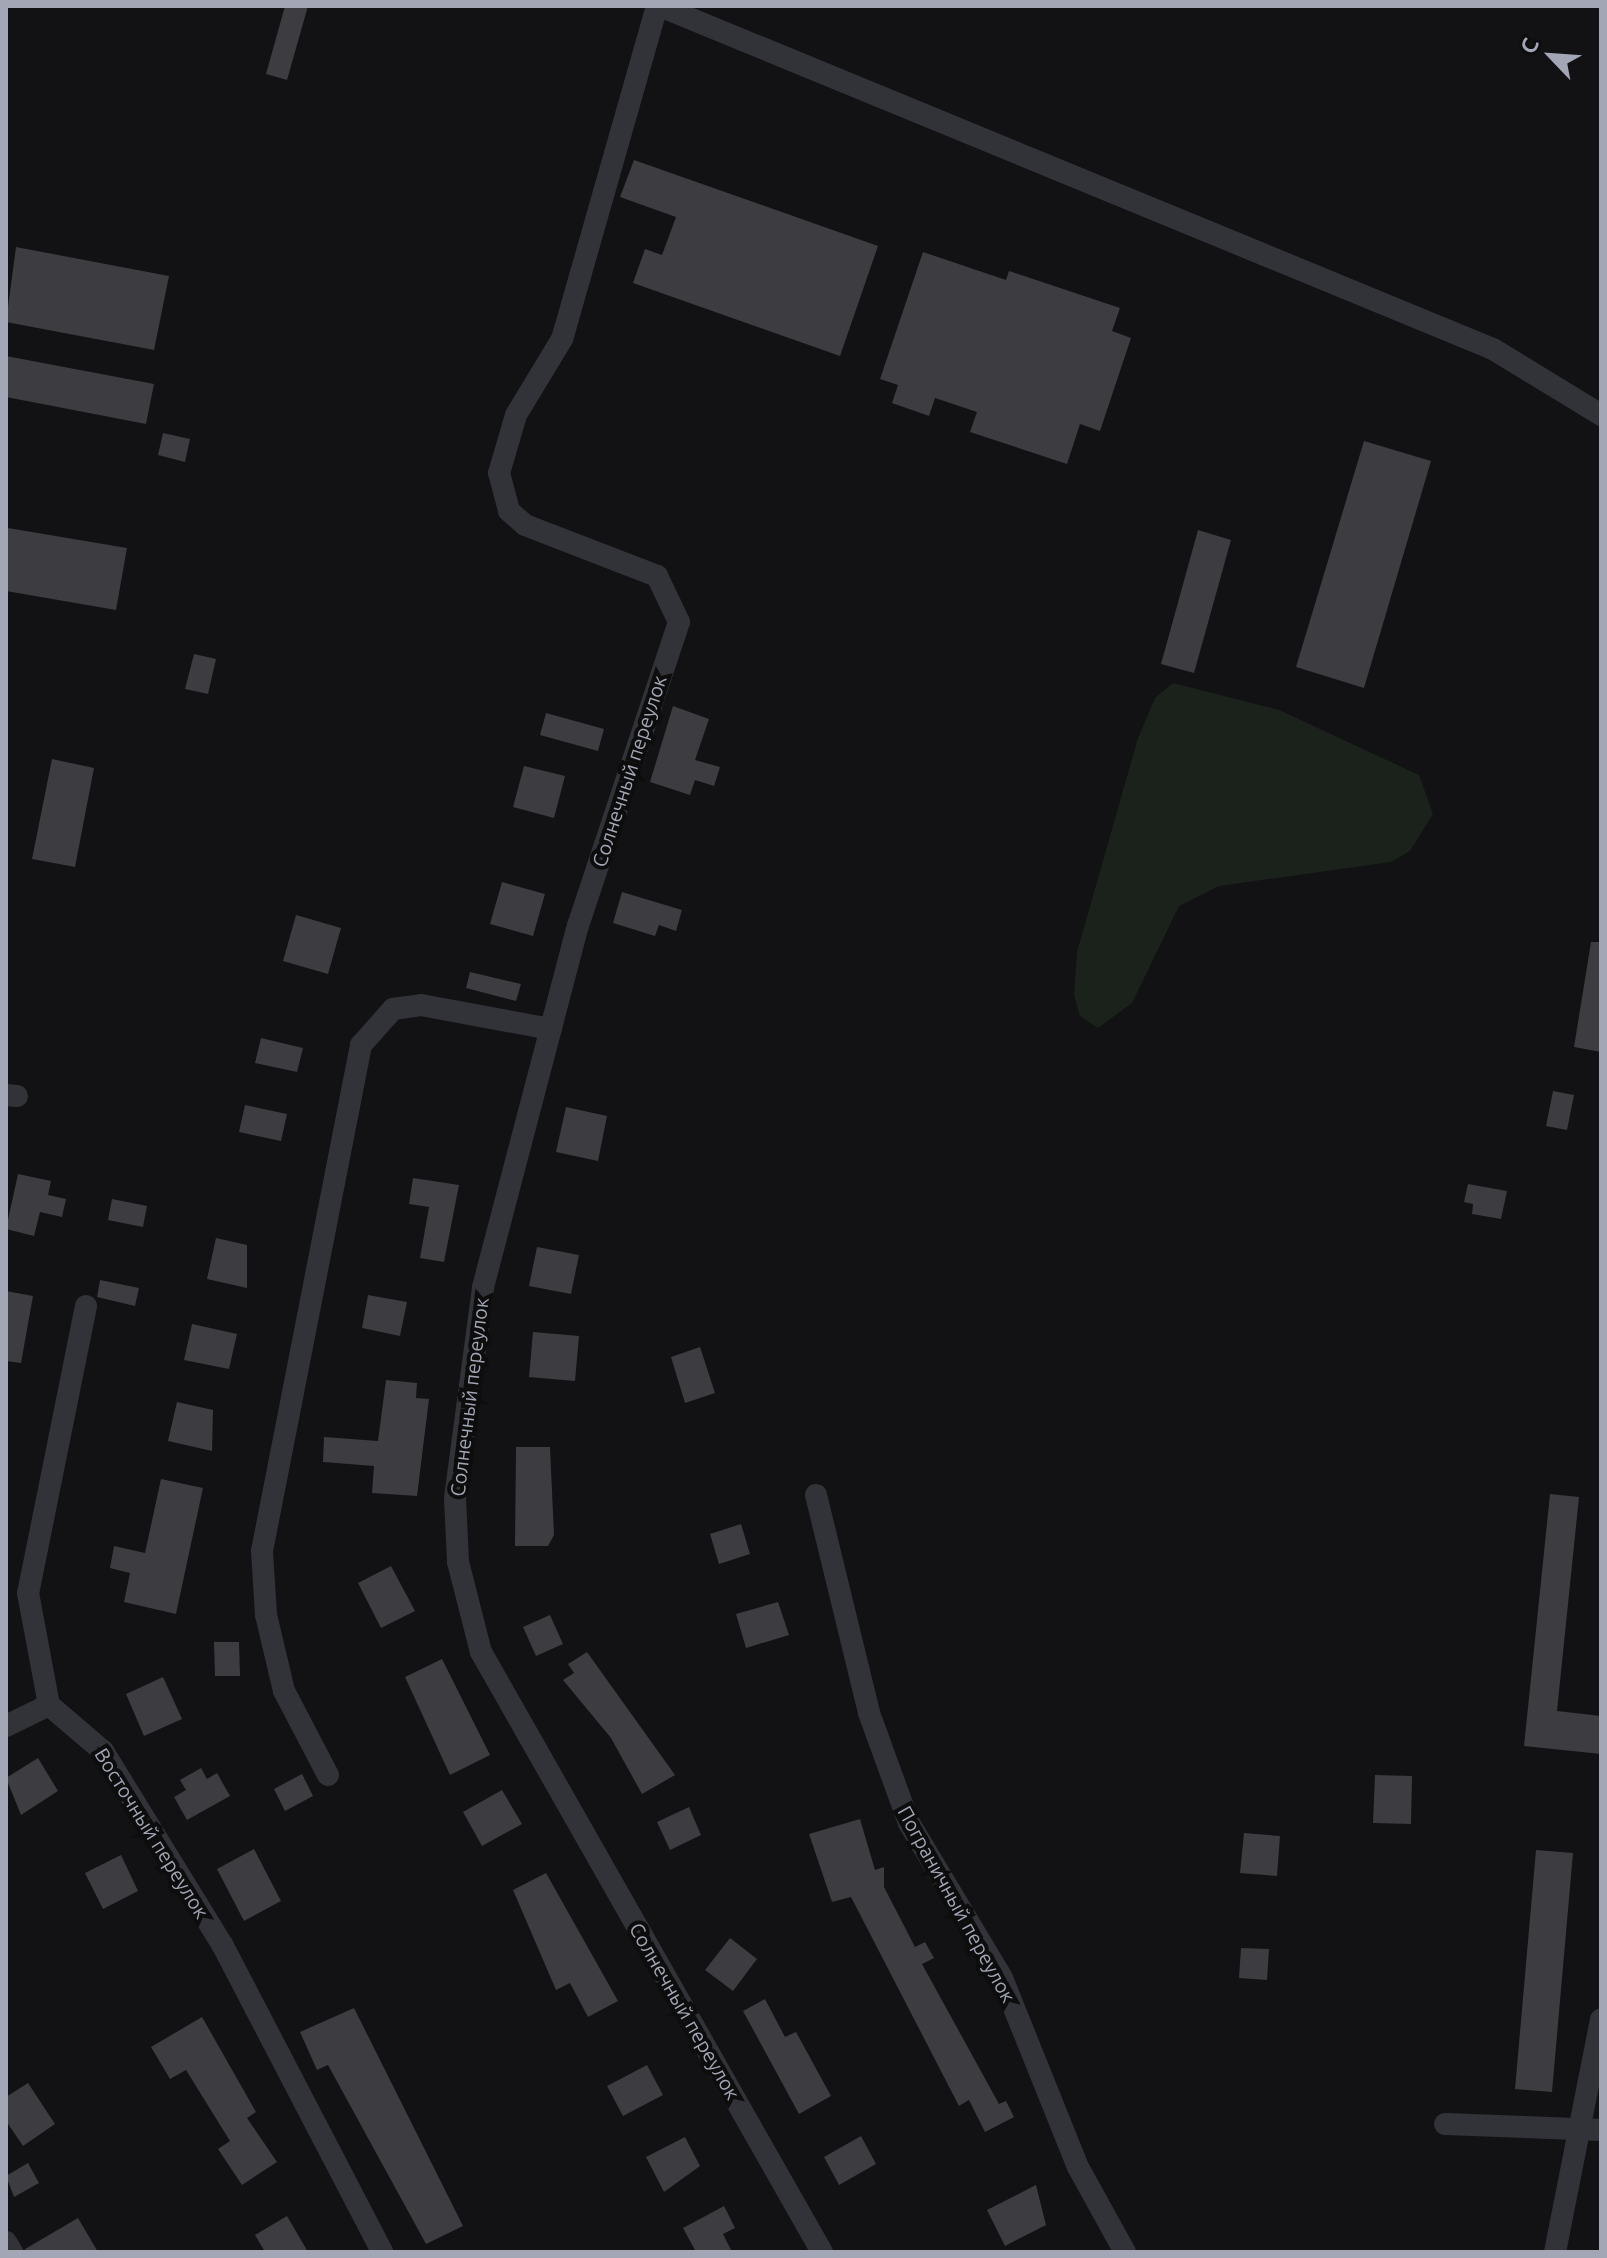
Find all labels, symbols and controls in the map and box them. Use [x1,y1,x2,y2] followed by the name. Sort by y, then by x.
[1511,16,1591,96] north arrow
[1514,34,1543,57] text: С
[587,672,671,870] street label: Солнечный переулок
[445,1296,493,1498] street label: Солнечный переулок
[90,1743,214,1923] street label: Восточный переулок
[893,1802,1021,2006] street label: Пограничный переулок
[625,1918,745,2104] street label: Солнечный переулок

